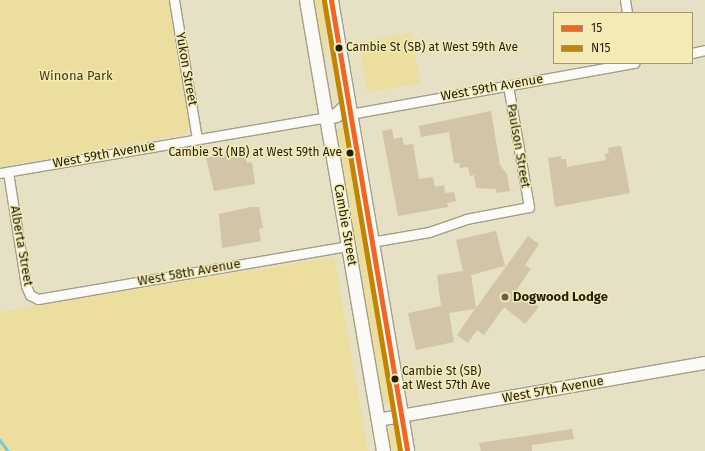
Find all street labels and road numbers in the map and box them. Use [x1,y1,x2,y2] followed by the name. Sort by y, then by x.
[172,31,200,107] street label: Yukon Street
[439,71,545,105] street label: West 59th Avenue
[503,103,533,189] street label: Paulson Street
[51,138,157,172] street label: West 59th Avenue
[330,183,360,267] street label: Cambie Street
[6,205,36,287] street label: Alberta Street
[136,256,242,290] street label: West 58th Avenue
[501,373,605,407] street label: West 57th Avenue

